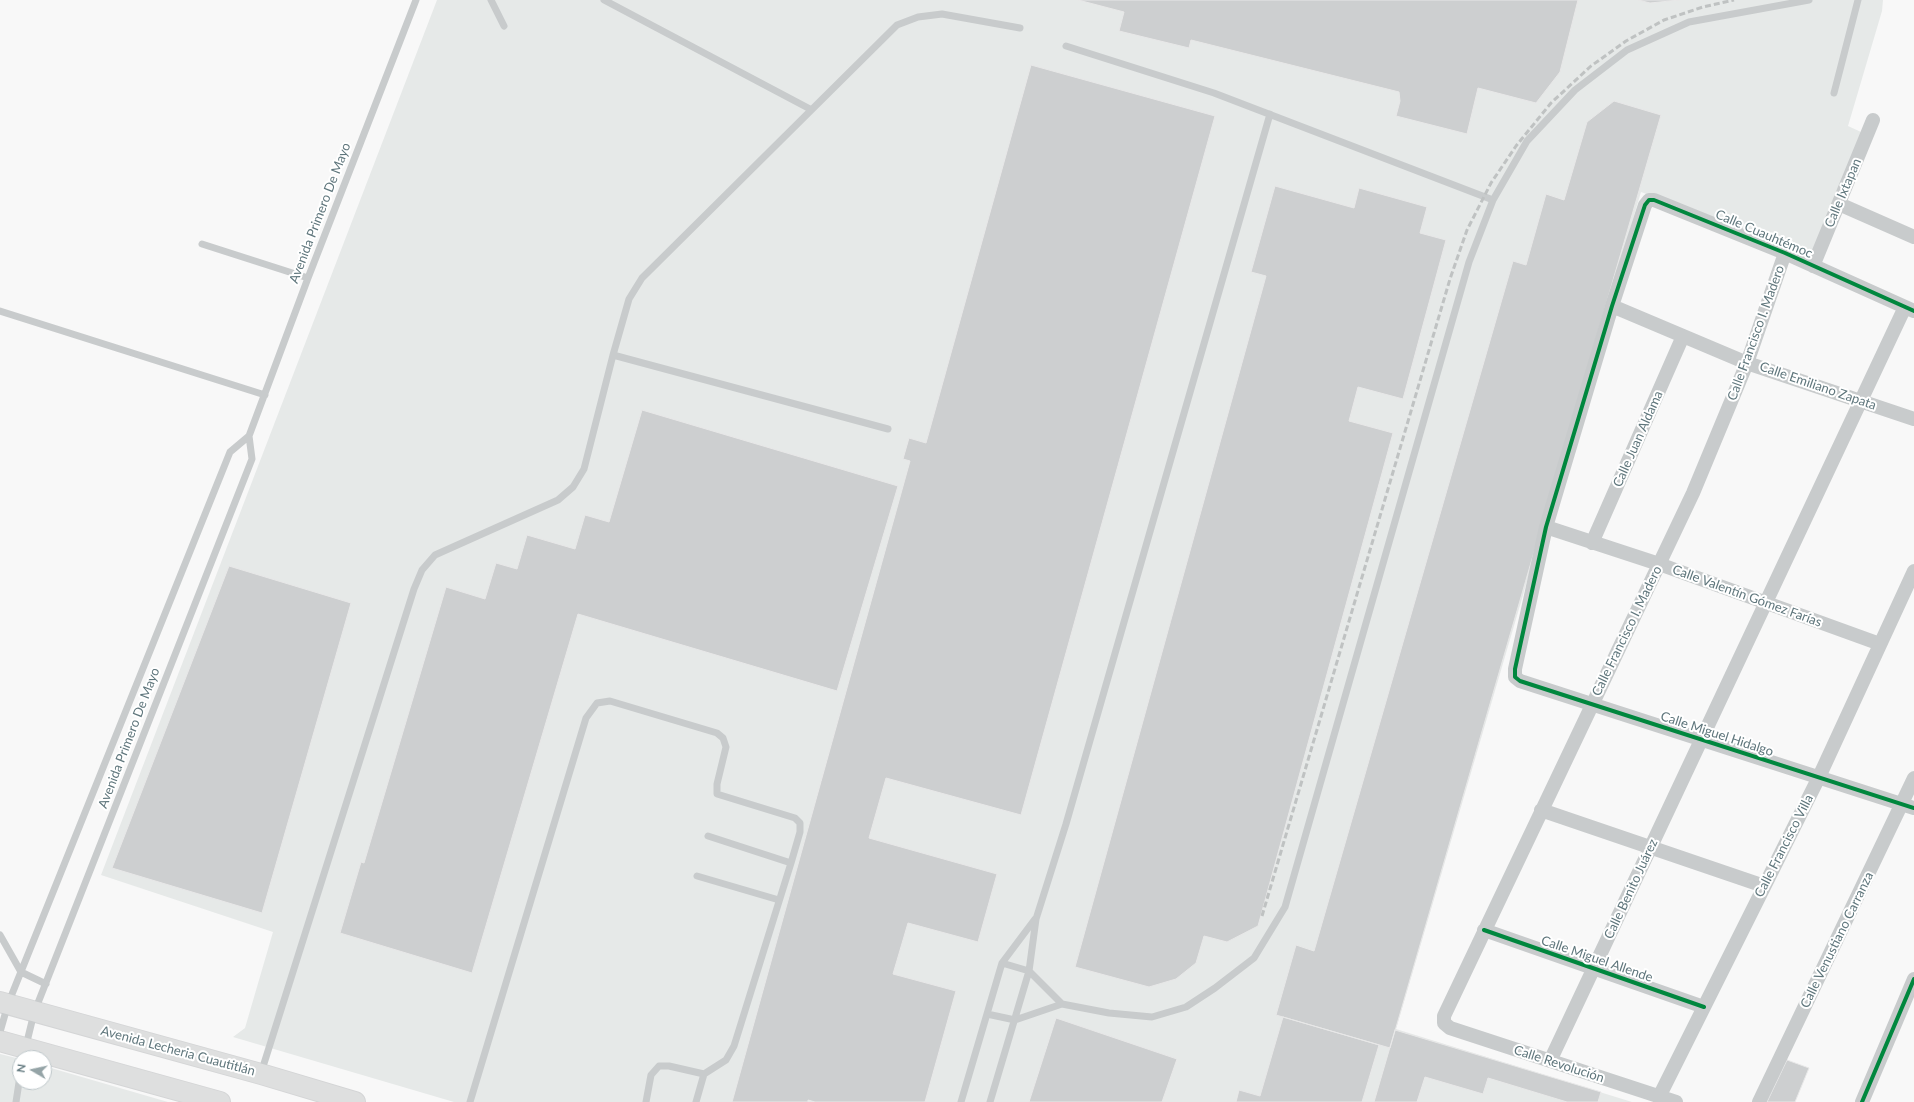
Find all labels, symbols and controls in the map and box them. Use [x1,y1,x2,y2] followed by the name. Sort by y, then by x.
[286,140,354,286] street label: Avenida Primero De Mayo
[1821,156,1865,230] street label: Calle Ixtapan
[1713,207,1815,261] street label: Calle Cuauhtémoc
[1724,263,1788,403] street label: Calle Francisco I. Madero
[1758,359,1878,413] street label: Calle Emiliano Zapata
[1610,388,1666,490] street label: Calle Juan Aldama
[1670,562,1824,630] street label: Calle Valentín Gómez Farías
[1589,563,1665,699] street label: Calle Francisco I. Madero
[95,665,163,811] street label: Avenida Primero De Mayo
[1659,708,1775,760] street label: Calle Miguel Hidalgo
[1751,792,1817,900] street label: Calle Francisco Villa
[1601,837,1661,941] street label: Calle Benito Juárez
[1797,869,1877,1011] street label: Calle Venustiano Carranza
[1539,933,1655,985] street label: Calle Miguel Allende
[99,1023,257,1079] street label: Avenida Lecheria Cuautitlán
[1512,1042,1606,1086] street label: Calle Revolución
[12,1050,52,1090] north arrow
[14,1063,28,1073] text: N

